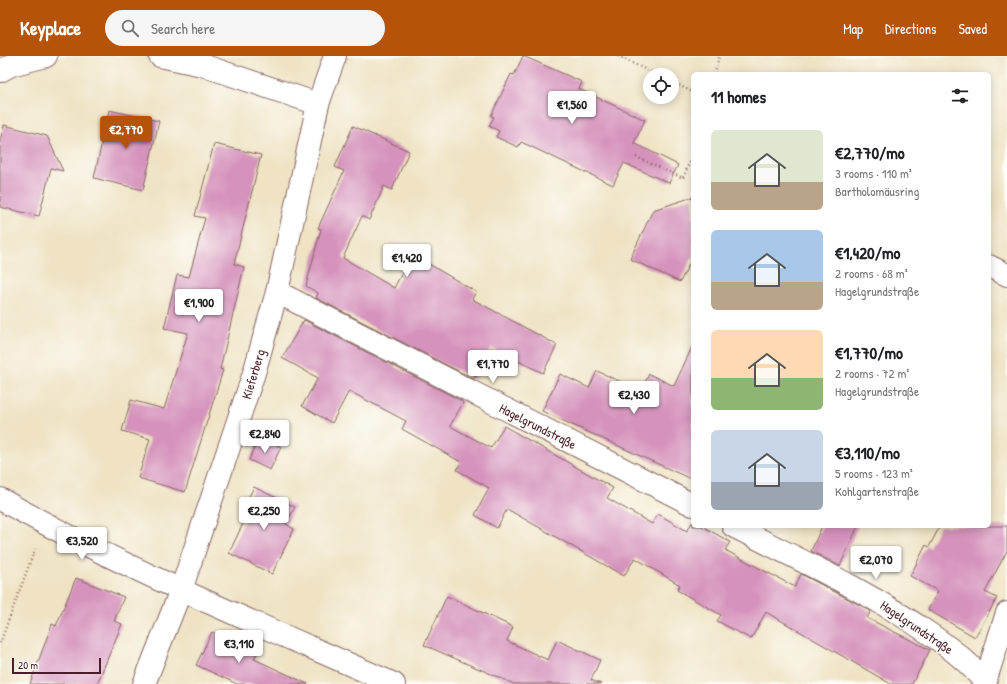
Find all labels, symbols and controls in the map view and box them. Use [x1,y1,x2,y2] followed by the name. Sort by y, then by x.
[105,10,385,46] search box
[20,15,81,41] text: Keyplace
[119,17,141,39] icon: search
[151,18,215,39] text: Search here
[843,19,863,38] text: Map
[885,19,936,38] text: Directions
[958,19,987,38] text: Saved
[643,68,679,104] map controls
[643,68,679,104] button: locate
[711,85,766,108] text: 11 homes
[949,85,971,107] icon: filters
[539,91,605,125] pin: €1,560
[557,95,587,113] text: €1,560
[93,116,159,150] pin: €2,770
[109,120,143,138] text: €2,770
[835,141,905,164] text: €2,770/mo
[743,146,791,194] icon: home
[835,164,912,182] text: 3 rooms · 110 m²
[835,182,919,200] text: Bartholomäusring
[835,241,900,264] text: €1,420/mo
[374,244,440,278] pin: €1,420
[743,246,791,294] icon: home
[392,248,422,266] text: €1,420
[835,264,908,282] text: 2 rooms · 68 m²
[835,282,919,300] text: Hagelgrundstraße
[166,289,232,323] pin: €1,900
[184,293,214,311] text: €1,900
[835,341,903,364] text: €1,770/mo
[743,346,791,394] icon: home
[237,347,269,401] street label: Kieferberg
[460,350,526,384] pin: €1,770
[477,354,509,372] text: €1,770
[835,364,909,382] text: 2 rooms · 72 m²
[601,381,667,415] pin: €2,430
[835,382,919,400] text: Hagelgrundstraße
[618,385,650,403] text: €2,430
[496,399,580,453] street label: Hagelgrundstraße
[232,420,298,454] pin: €2,840
[249,424,281,442] text: €2,840
[835,441,900,464] text: €3,110/mo
[743,446,791,494] icon: home
[835,464,913,482] text: 5 rooms · 123 m²
[835,482,919,500] text: Kohlgartenstraße
[231,497,297,531] pin: €2,250
[248,501,280,519] text: €2,250
[49,527,115,561] pin: €3,520
[66,531,98,549] text: €3,520
[843,546,909,580] pin: €2,070
[859,550,893,568] text: €2,070
[877,596,957,658] street label: Hagelgrundstraße
[206,630,272,664] pin: €3,110
[224,634,254,652] text: €3,110
[12,656,101,675] scale bar
[18,658,38,672] text: 20 m

